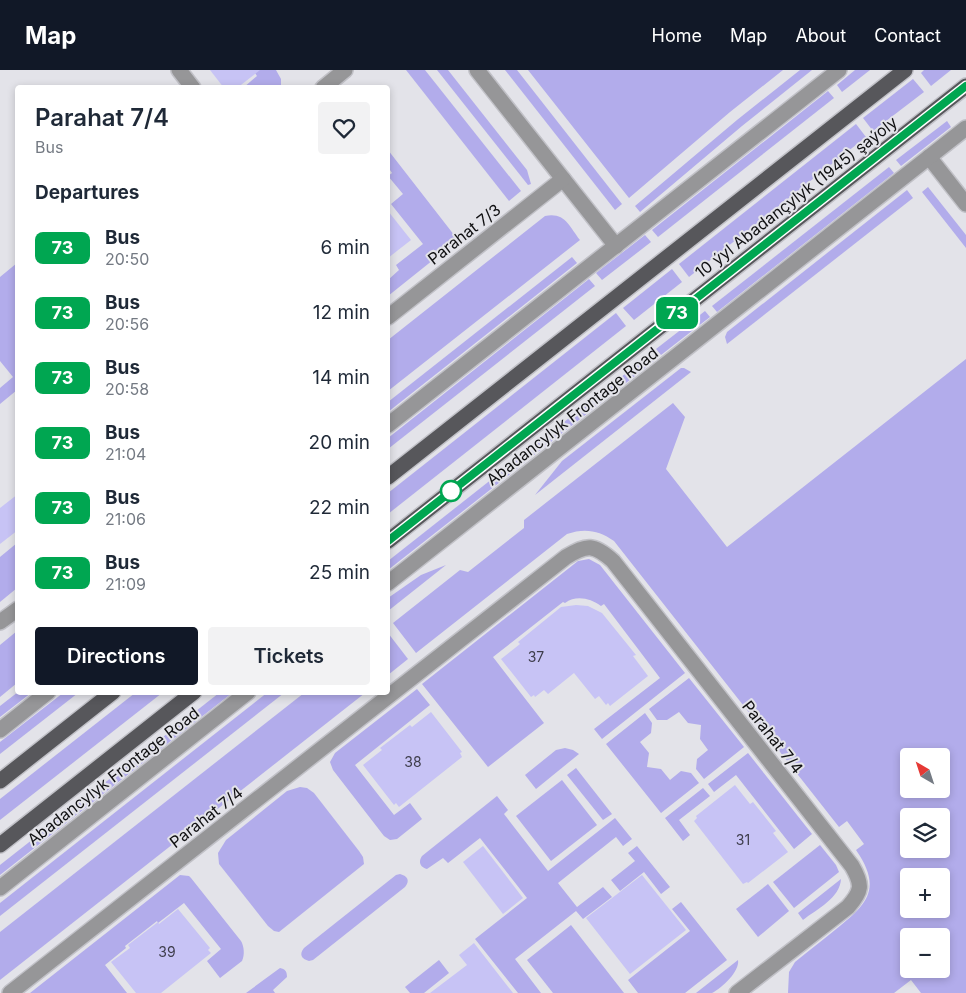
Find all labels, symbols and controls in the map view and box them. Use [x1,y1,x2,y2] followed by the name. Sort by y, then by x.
[25,21,76,50] text: Map
[652,25,702,46] text: Home
[730,25,767,46] text: Map
[795,25,846,46] text: About
[874,25,941,46] text: Contact
[318,102,370,154] button: heart
[35,103,169,132] text: Parahat 7/4
[691,112,901,282] street label: 10 ýyl Abadançylyk (1945) şaýoly
[35,137,63,157] text: Bus
[35,181,139,204] text: Departures
[424,199,504,269] street label: Parahat 7/3
[105,226,140,249] text: Bus
[320,236,370,259] text: 6 min
[52,237,73,258] text: 73
[105,249,149,269] text: 20:50
[105,291,140,314] text: Bus
[654,297,700,329] line badge: 73
[313,301,370,324] text: 12 min
[52,302,73,323] text: 73
[666,302,688,323] text: 73
[105,314,149,334] text: 20:56
[482,343,662,489] street label: Abadancylyk Frontage Road
[105,356,140,379] text: Bus
[312,366,370,389] text: 14 min
[52,367,73,388] text: 73
[105,379,149,399] text: 20:58
[105,421,140,444] text: Bus
[309,431,370,454] text: 20 min
[52,432,73,453] text: 73
[105,444,146,464] text: 21:04
[440,480,462,502] unlabelled marker
[105,486,140,509] text: Bus
[309,496,370,519] text: 22 min
[52,497,73,518] text: 73
[105,509,146,529] text: 21:06
[105,551,140,574] text: Bus
[309,561,370,584] text: 25 min
[52,562,73,583] text: 73
[105,574,146,594] text: 21:09
[35,627,198,685] button: Directions
[208,627,370,685] button: Tickets
[528,648,544,665] house number: 37
[738,696,808,778] street label: Parahat 7/4
[23,703,203,849] street label: Abadancylyk Frontage Road
[900,748,950,798] north arrow
[900,748,950,978] map controls
[404,753,422,770] house number: 38
[165,782,247,852] street label: Parahat 7/4
[900,808,950,858] button: layers
[736,831,750,848] house number: 31
[900,868,950,918] button: +
[900,928,950,978] button: −
[158,943,176,960] house number: 39

